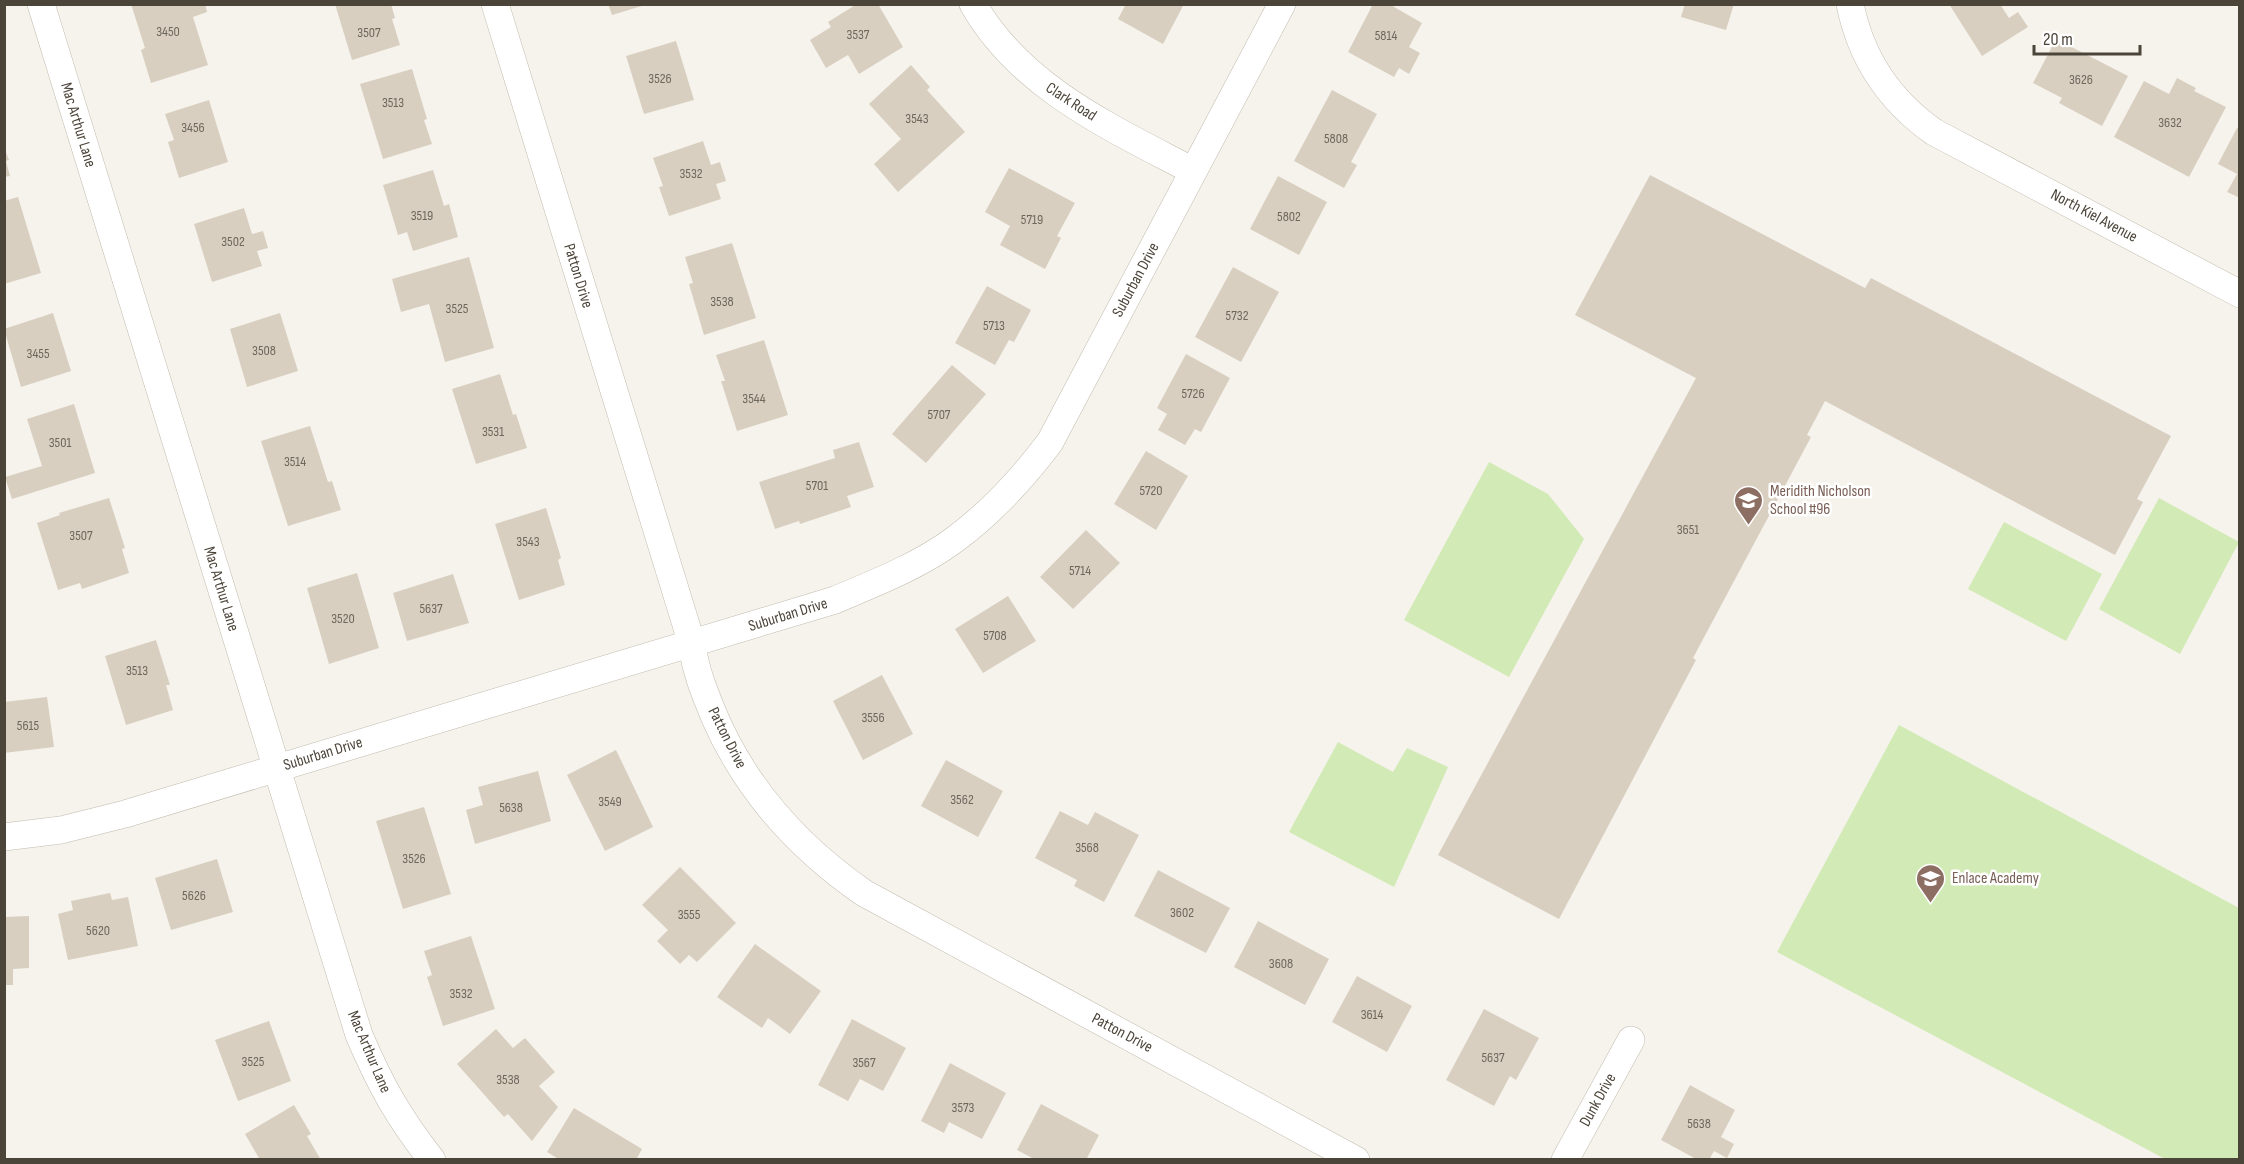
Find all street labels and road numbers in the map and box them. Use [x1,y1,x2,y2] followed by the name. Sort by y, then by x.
[1042,79,1100,125] street label: Clark Road
[56,80,100,170] street label: Mac Arthur Lane
[2048,185,2140,247] street label: North Kiel Avenue
[1108,240,1164,320] street label: Suburban Drive
[559,242,597,310] street label: Patton Drive
[199,544,243,634] street label: Mac Arthur Lane
[746,594,830,636] street label: Suburban Drive
[703,704,751,772] street label: Patton Drive
[281,733,365,775] street label: Suburban Drive
[343,1008,395,1096] street label: Mac Arthur Lane
[1088,1009,1156,1057] street label: Patton Drive
[1576,1070,1620,1130] street label: Dunk Drive

